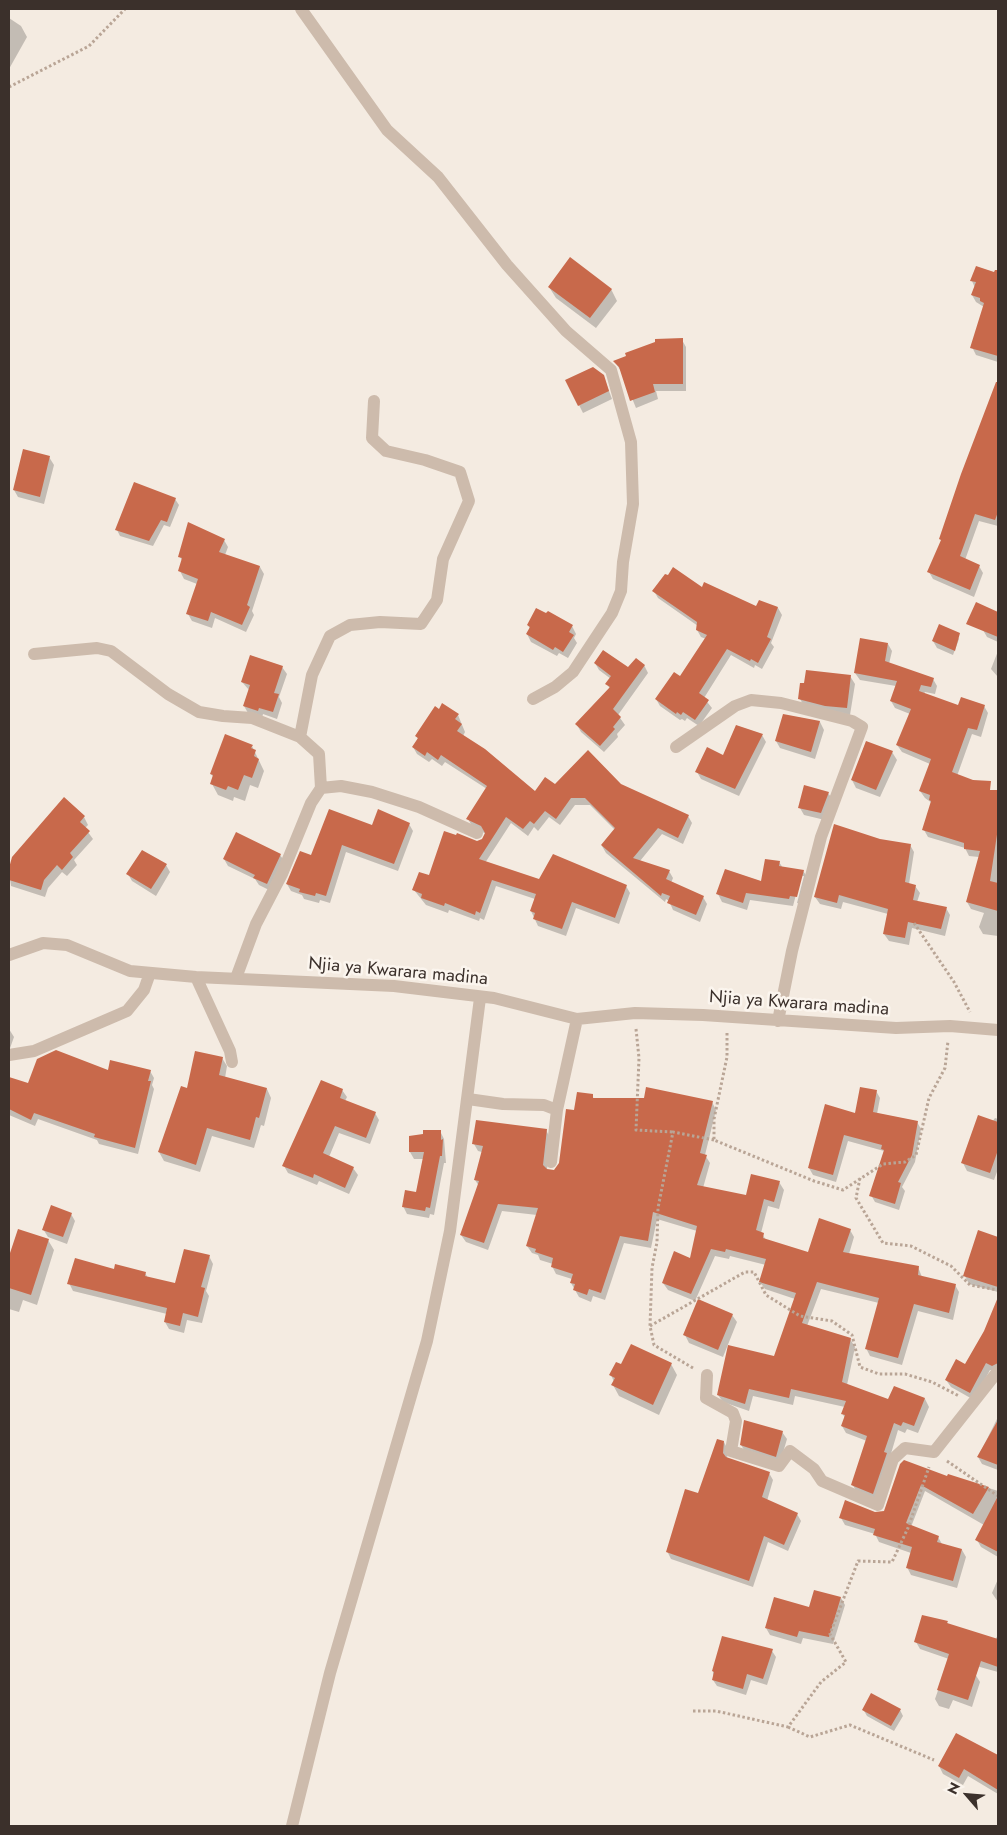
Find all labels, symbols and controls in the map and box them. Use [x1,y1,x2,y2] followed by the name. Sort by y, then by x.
[307,953,489,991] street label: Njia ya Kwarara madina
[708,987,890,1021] street label: Njia ya Kwarara madina
[942,1770,992,1820] north arrow
[942,1779,965,1798] text: N

